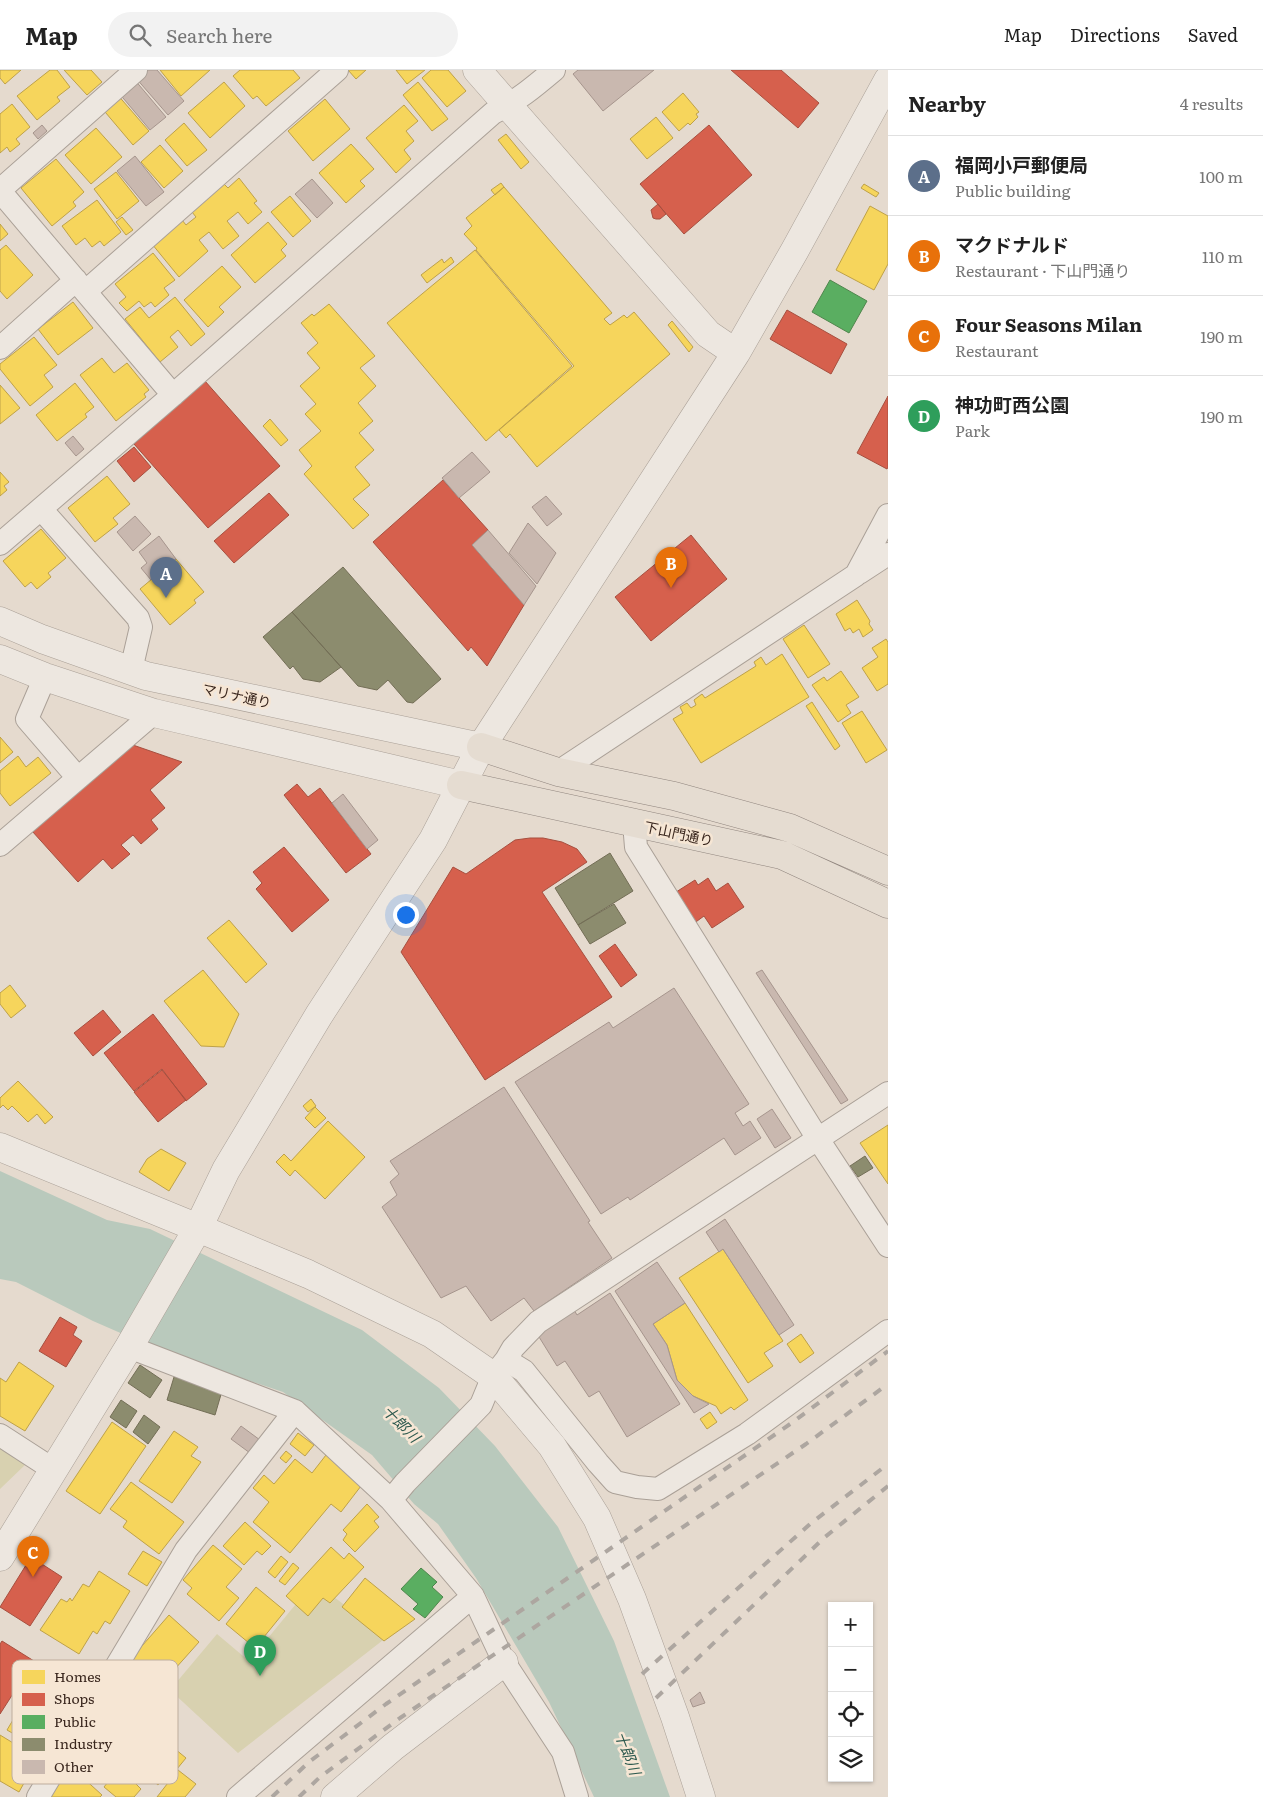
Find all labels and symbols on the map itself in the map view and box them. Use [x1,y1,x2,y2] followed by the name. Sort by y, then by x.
[655,547,687,588] pin: B
[150,557,182,598] pin: A
[201,678,273,712] street label: マリナ通り
[643,816,715,850] street label: 下山門通り
[393,902,419,928] your location
[378,1399,427,1448] water label: 十郎川
[17,1536,49,1577] pin: C
[244,1635,276,1676] pin: D
[12,1660,178,1784] legend
[54,1666,101,1686] text: Homes
[54,1688,94,1708] text: Shops
[54,1711,96,1731] text: Public
[610,1728,649,1780] water label: 十郎川
[54,1733,113,1753] text: Industry
[54,1756,94,1776] text: Other

